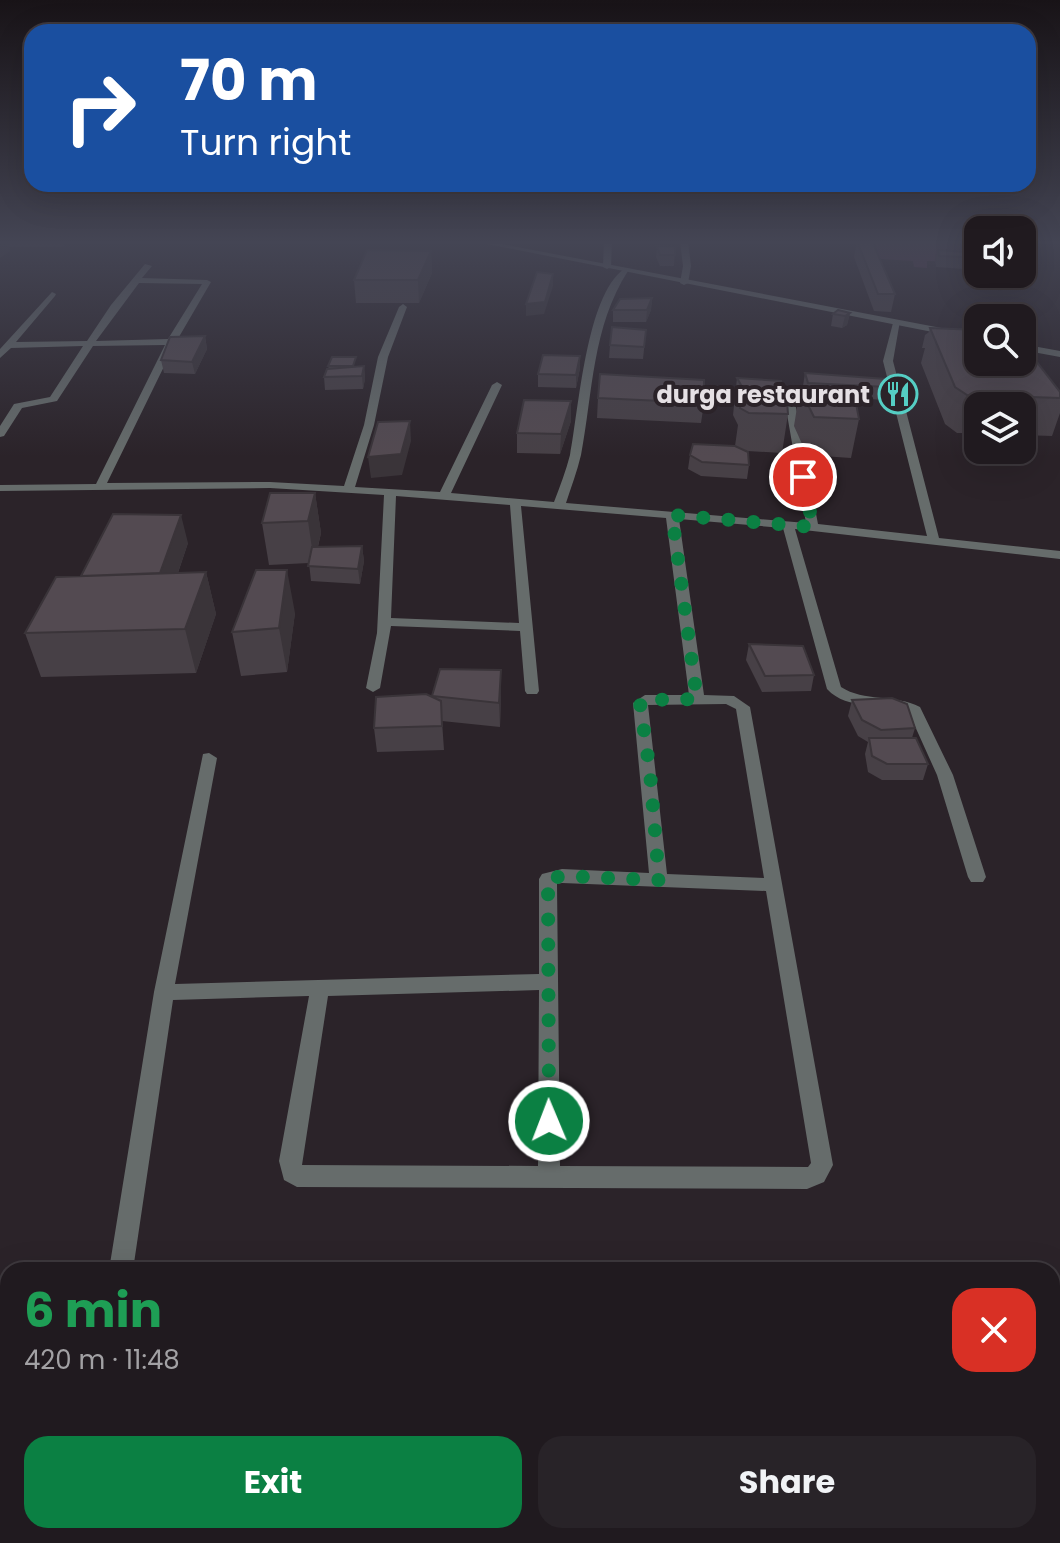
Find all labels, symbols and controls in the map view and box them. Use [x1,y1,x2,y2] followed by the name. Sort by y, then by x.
[180,41,318,120] text: 70 m
[48,56,152,160] icon: right
[180,117,351,168] text: Turn right
[964,216,1036,464] map controls
[964,216,1036,288] button: sound
[964,304,1036,376] button: search
[877,373,919,415] restaurant icon: durga restaurant
[656,378,870,411] place label: durga restaurant
[964,392,1036,464] button: layers
[769,443,837,511] pin
[781,455,825,499] icon: arrive
[507,1079,591,1163] position arrow
[24,1277,162,1344] text: 6 min
[952,1288,1036,1372] button: close
[24,1342,180,1378] text: 420 m · 11:48
[24,1436,522,1528] button: Exit
[538,1436,1036,1528] button: Share

